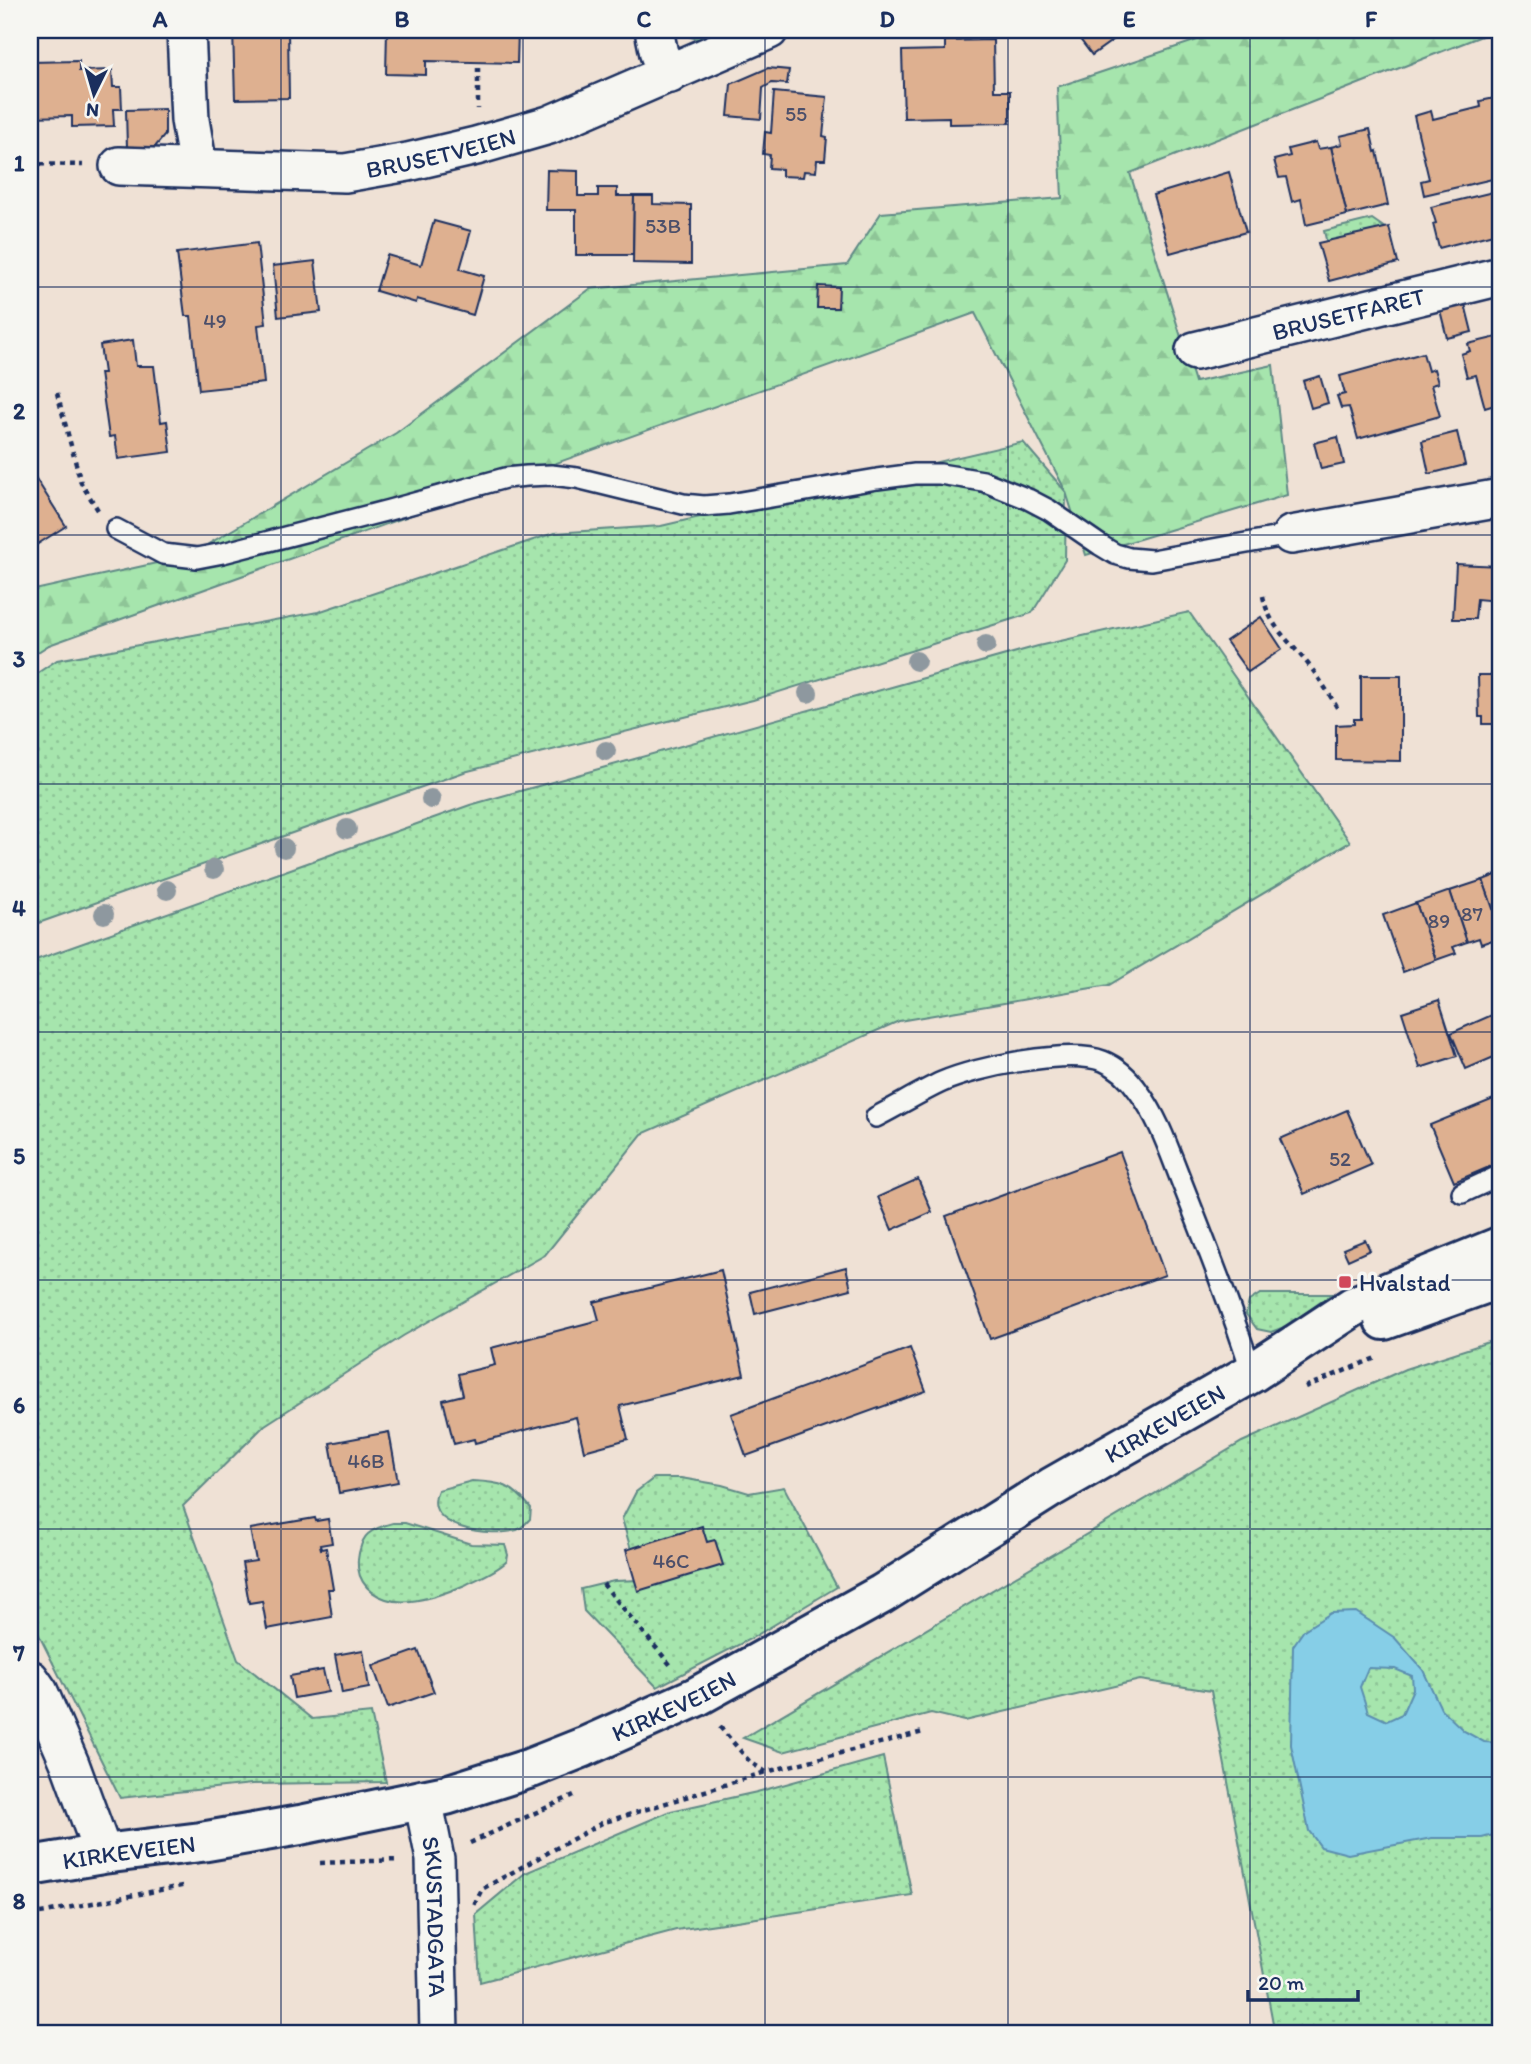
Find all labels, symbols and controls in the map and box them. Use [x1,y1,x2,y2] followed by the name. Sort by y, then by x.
[152,5,168,33] text: A
[395,5,410,33] text: B
[637,5,652,33] text: C
[879,5,895,33] text: D
[1123,5,1136,33] text: E
[1365,5,1378,33] text: F
[60,60,130,130] north arrow
[85,98,100,122] text: N
[785,101,807,126] house number: 55
[364,121,519,184] street label: BRUSETVEIEN
[14,149,25,177] text: 1
[645,213,681,238] house number: 53B
[1269,281,1428,346] street label: BRUSETFARET
[203,308,227,333] house number: 49
[13,397,26,425] text: 2
[13,645,26,673] text: 3
[12,894,26,922] text: 4
[1461,901,1483,926] house number: 87
[1428,908,1450,933] house number: 89
[13,1142,25,1170] text: 5
[1329,1146,1351,1171] house number: 52
[1359,1268,1451,1297] place label: Hvalstad
[1337,1274,1353,1290] marker: Hvalstad
[1099,1377,1230,1469] street label: KIRKEVEIEN
[13,1391,25,1419] text: 6
[347,1448,385,1473] house number: 46B
[652,1548,690,1573] house number: 46C
[12,1639,25,1667] text: 7
[607,1664,741,1747] street label: KIRKEVEIEN
[60,1828,197,1875] street label: KIRKEVEIEN
[416,1834,453,1998] street label: SKUSTADGATA
[13,1887,26,1915] text: 8
[1248,1959,1358,2003] scale bar
[1258,1970,1305,1995] text: 20 m

